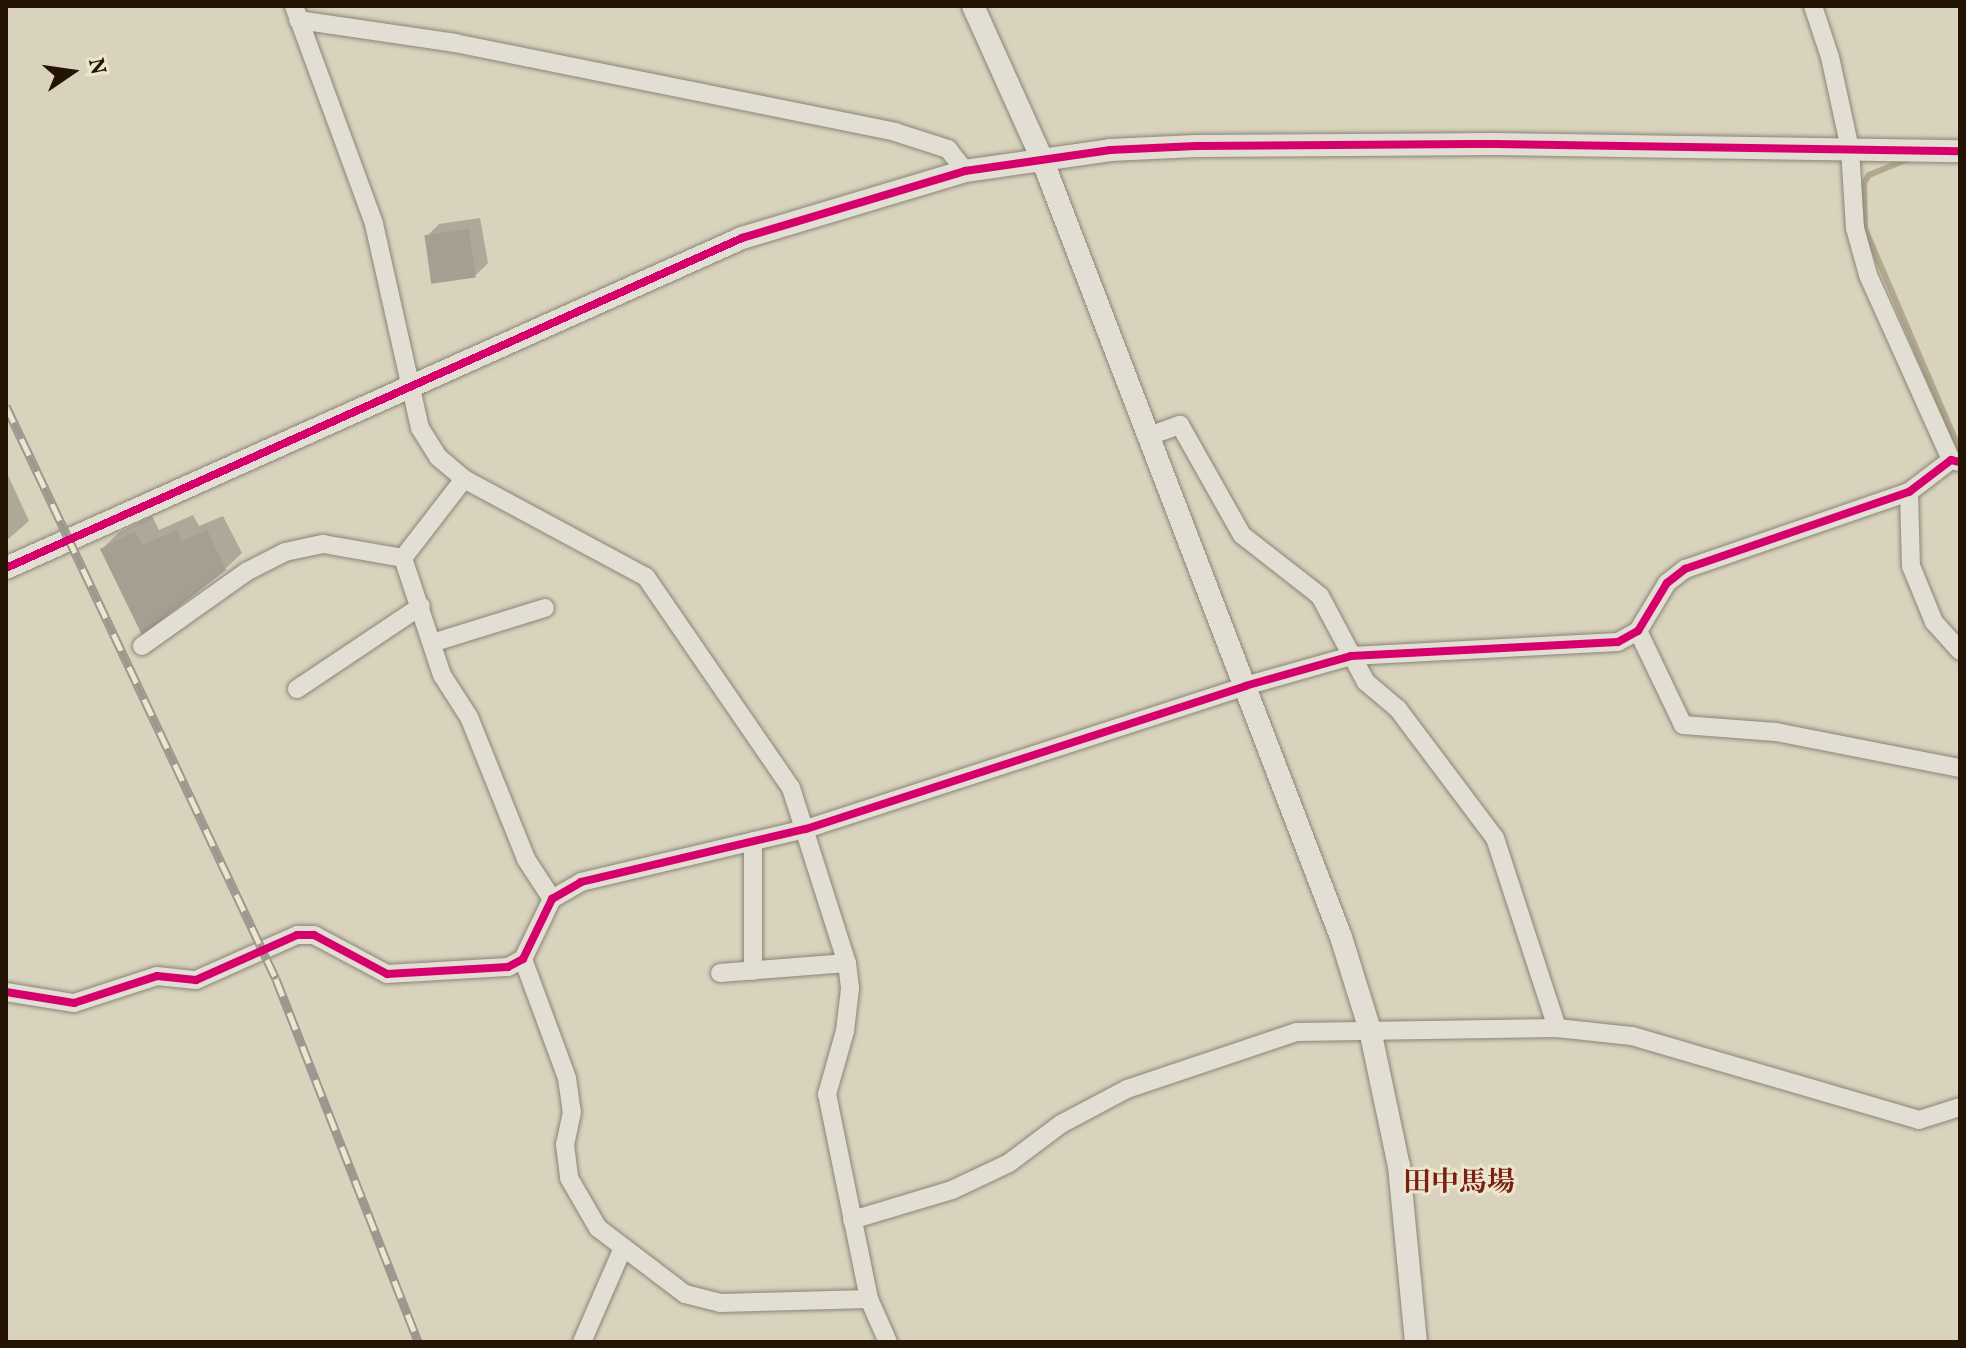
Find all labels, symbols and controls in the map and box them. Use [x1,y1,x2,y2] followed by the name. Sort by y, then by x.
[32,32,112,112] north arrow
[79,55,113,78] text: N
[1403,1167,1515,1201] district label: 田中馬場

